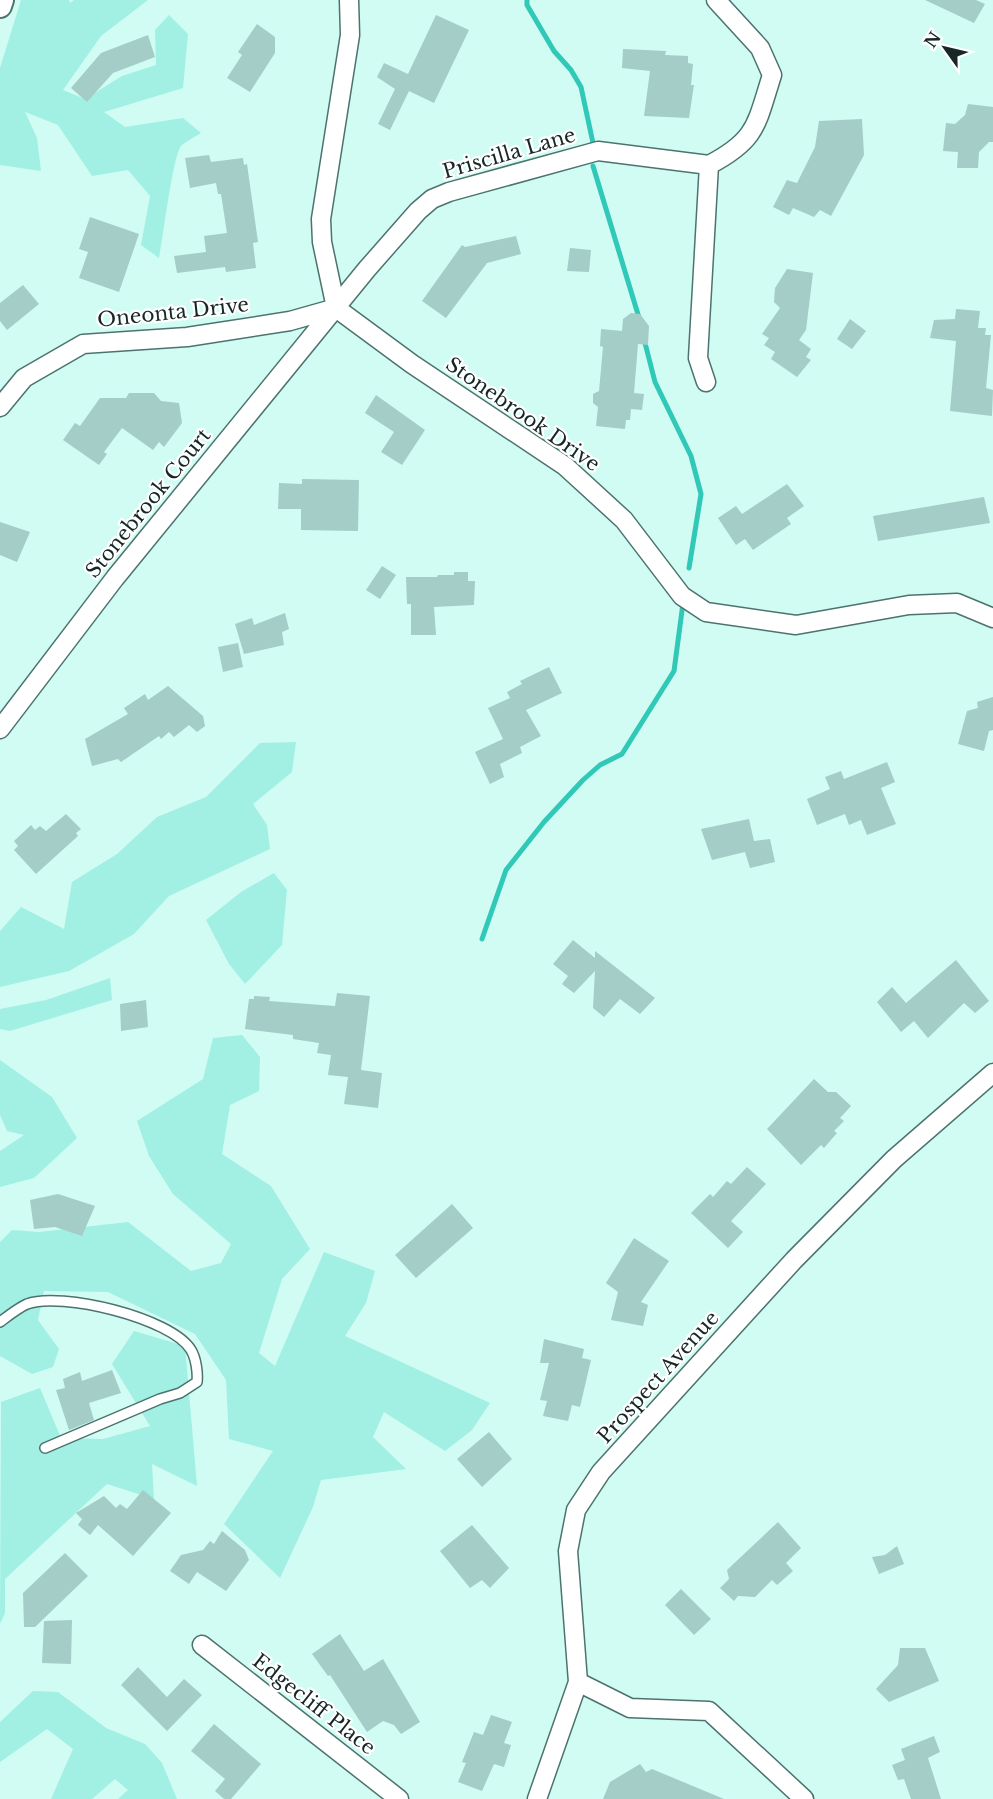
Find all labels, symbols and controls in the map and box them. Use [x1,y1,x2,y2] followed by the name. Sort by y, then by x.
[915,18,975,78] north arrow
[920,28,945,51] text: N
[440,123,578,183] street label: Priscilla Lane
[96,292,250,332] street label: Oneonta Drive
[441,352,605,476] street label: Stonebrook Drive
[81,423,216,582] street label: Stonebrook Court
[592,1306,724,1448] street label: Prospect Avenue
[248,1649,380,1759] street label: Edgecliff Place

